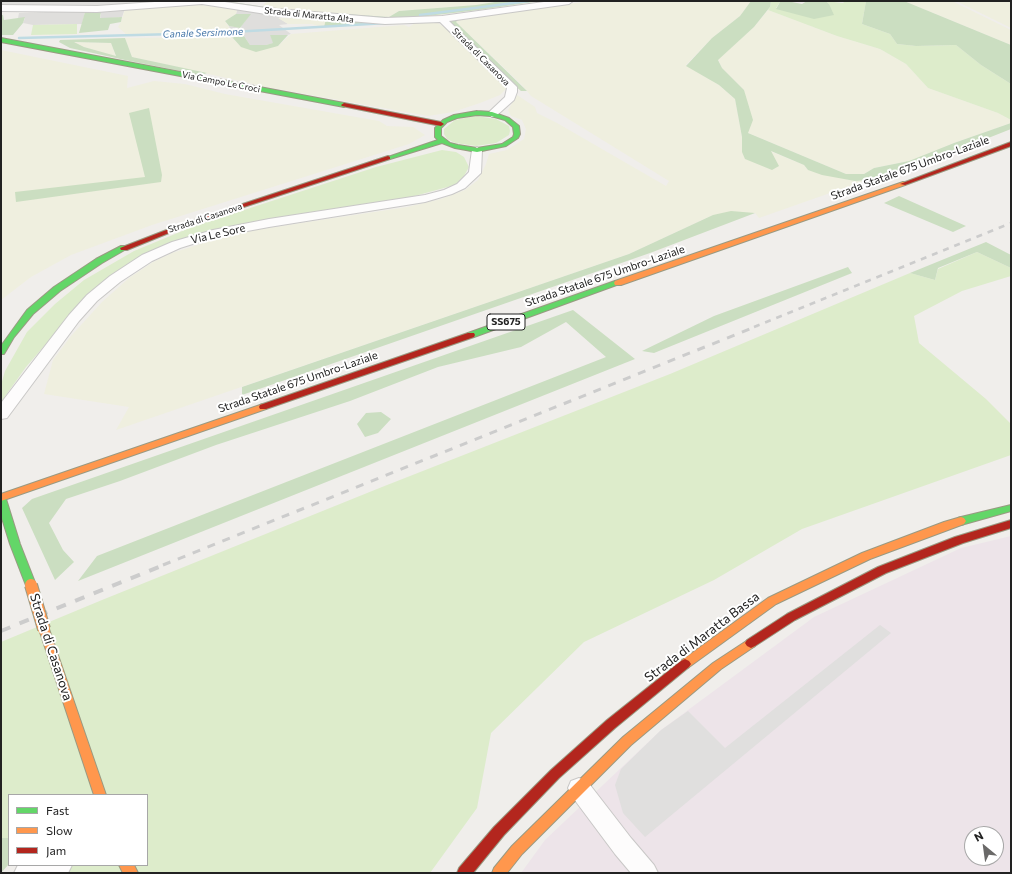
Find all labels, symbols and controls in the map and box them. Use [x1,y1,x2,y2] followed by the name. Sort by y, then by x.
[264,5,354,25] street label: Strada di Maratta Alta
[163,26,243,40] water label: Canale Sersimone
[450,26,512,88] street label: Strada di Casanova
[181,69,261,95] street label: Via Campo Le Croci
[829,133,991,203] street label: Strada Statale 675 Umbro-Laziale
[167,201,243,235] street label: Strada di Casanova
[189,221,247,247] street label: Via Le Sore
[524,242,686,310] street label: Strada Statale 675 Umbro-Laziale
[487,314,525,330] road number: SS675
[217,348,379,416] street label: Strada Statale 675 Umbro-Laziale
[642,589,762,685] street label: Strada di Maratta Bassa
[26,592,76,702] street label: Strada di Casanova
[8,794,148,866] legend
[46,803,69,817] text: Fast
[46,823,73,837] text: Slow
[964,826,1004,866] north arrow
[972,828,985,844] text: N
[46,843,66,857] text: Jam

